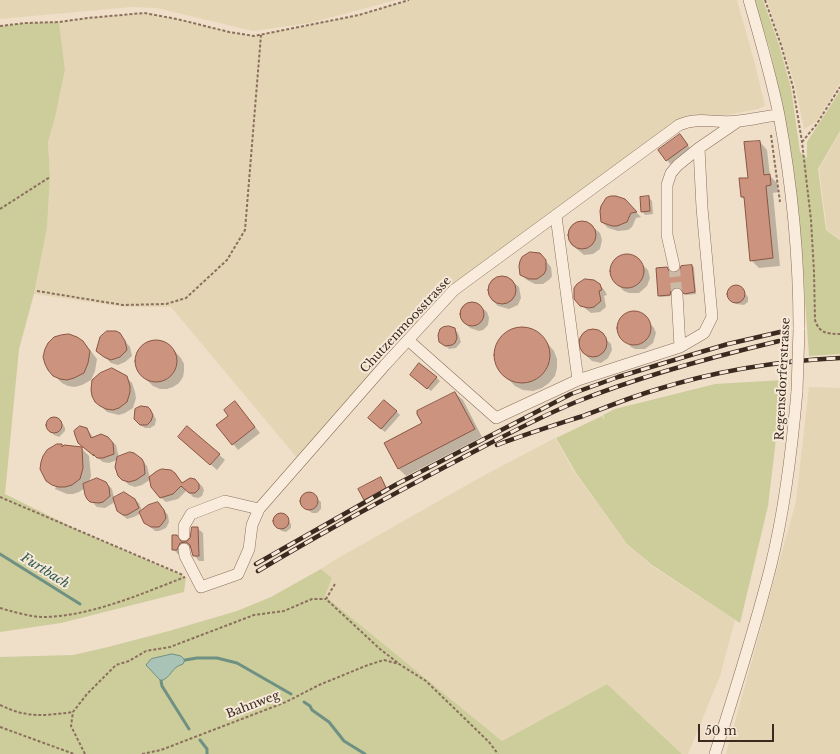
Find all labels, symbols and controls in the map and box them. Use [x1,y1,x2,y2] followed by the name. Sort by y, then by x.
[358,274,454,376] street label: Chutzenmoosstrasse
[773,317,793,441] street label: Regensdorferstrasse
[18,550,72,592] water label: Furtbach
[224,688,282,722] street label: Bahnweg
[700,716,776,742] scale bar
[705,723,737,738] text: 50 m

